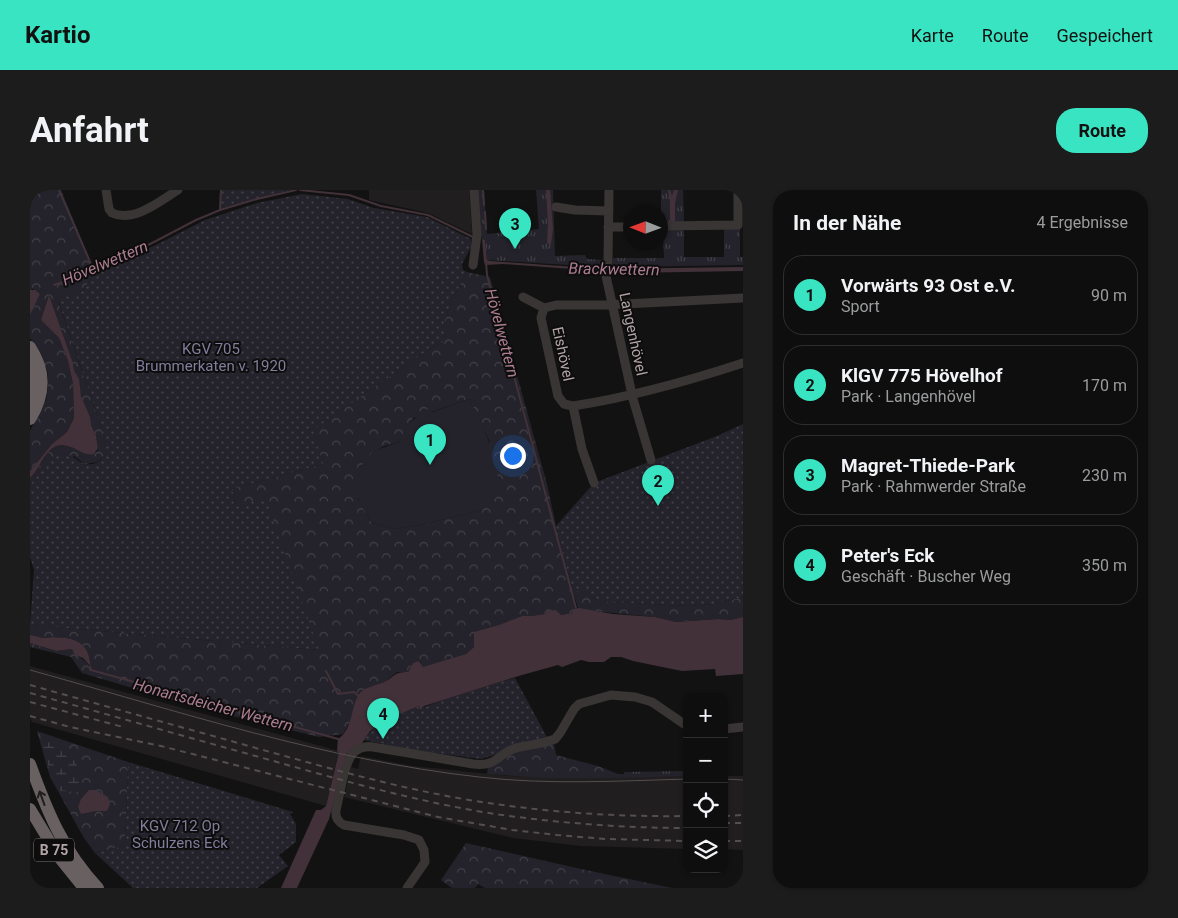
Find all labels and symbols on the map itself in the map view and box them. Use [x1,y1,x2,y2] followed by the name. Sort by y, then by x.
[623,205,668,250] north arrow
[499,208,531,249] pin: 3
[59,236,151,290] water label: Hövelwettern
[568,259,660,279] water label: Brackwettern
[481,286,523,380] water label: Hövelwettern
[615,291,651,377] street label: Langenhövel
[548,325,578,383] street label: Eishövel
[136,340,286,375] park label: KGV 705 Brummerkaten v. 1920
[414,424,446,465] pin: 1
[500,443,526,469] your location
[642,465,674,506] pin: 2
[131,675,295,735] water label: Honartsdeicher Wettern
[367,698,399,739] pin: 4
[37,791,46,806] one-way arrow
[132,817,228,852] park label: KGV 712 Op Schulzens Eck
[34,838,74,862] road number: B 75

